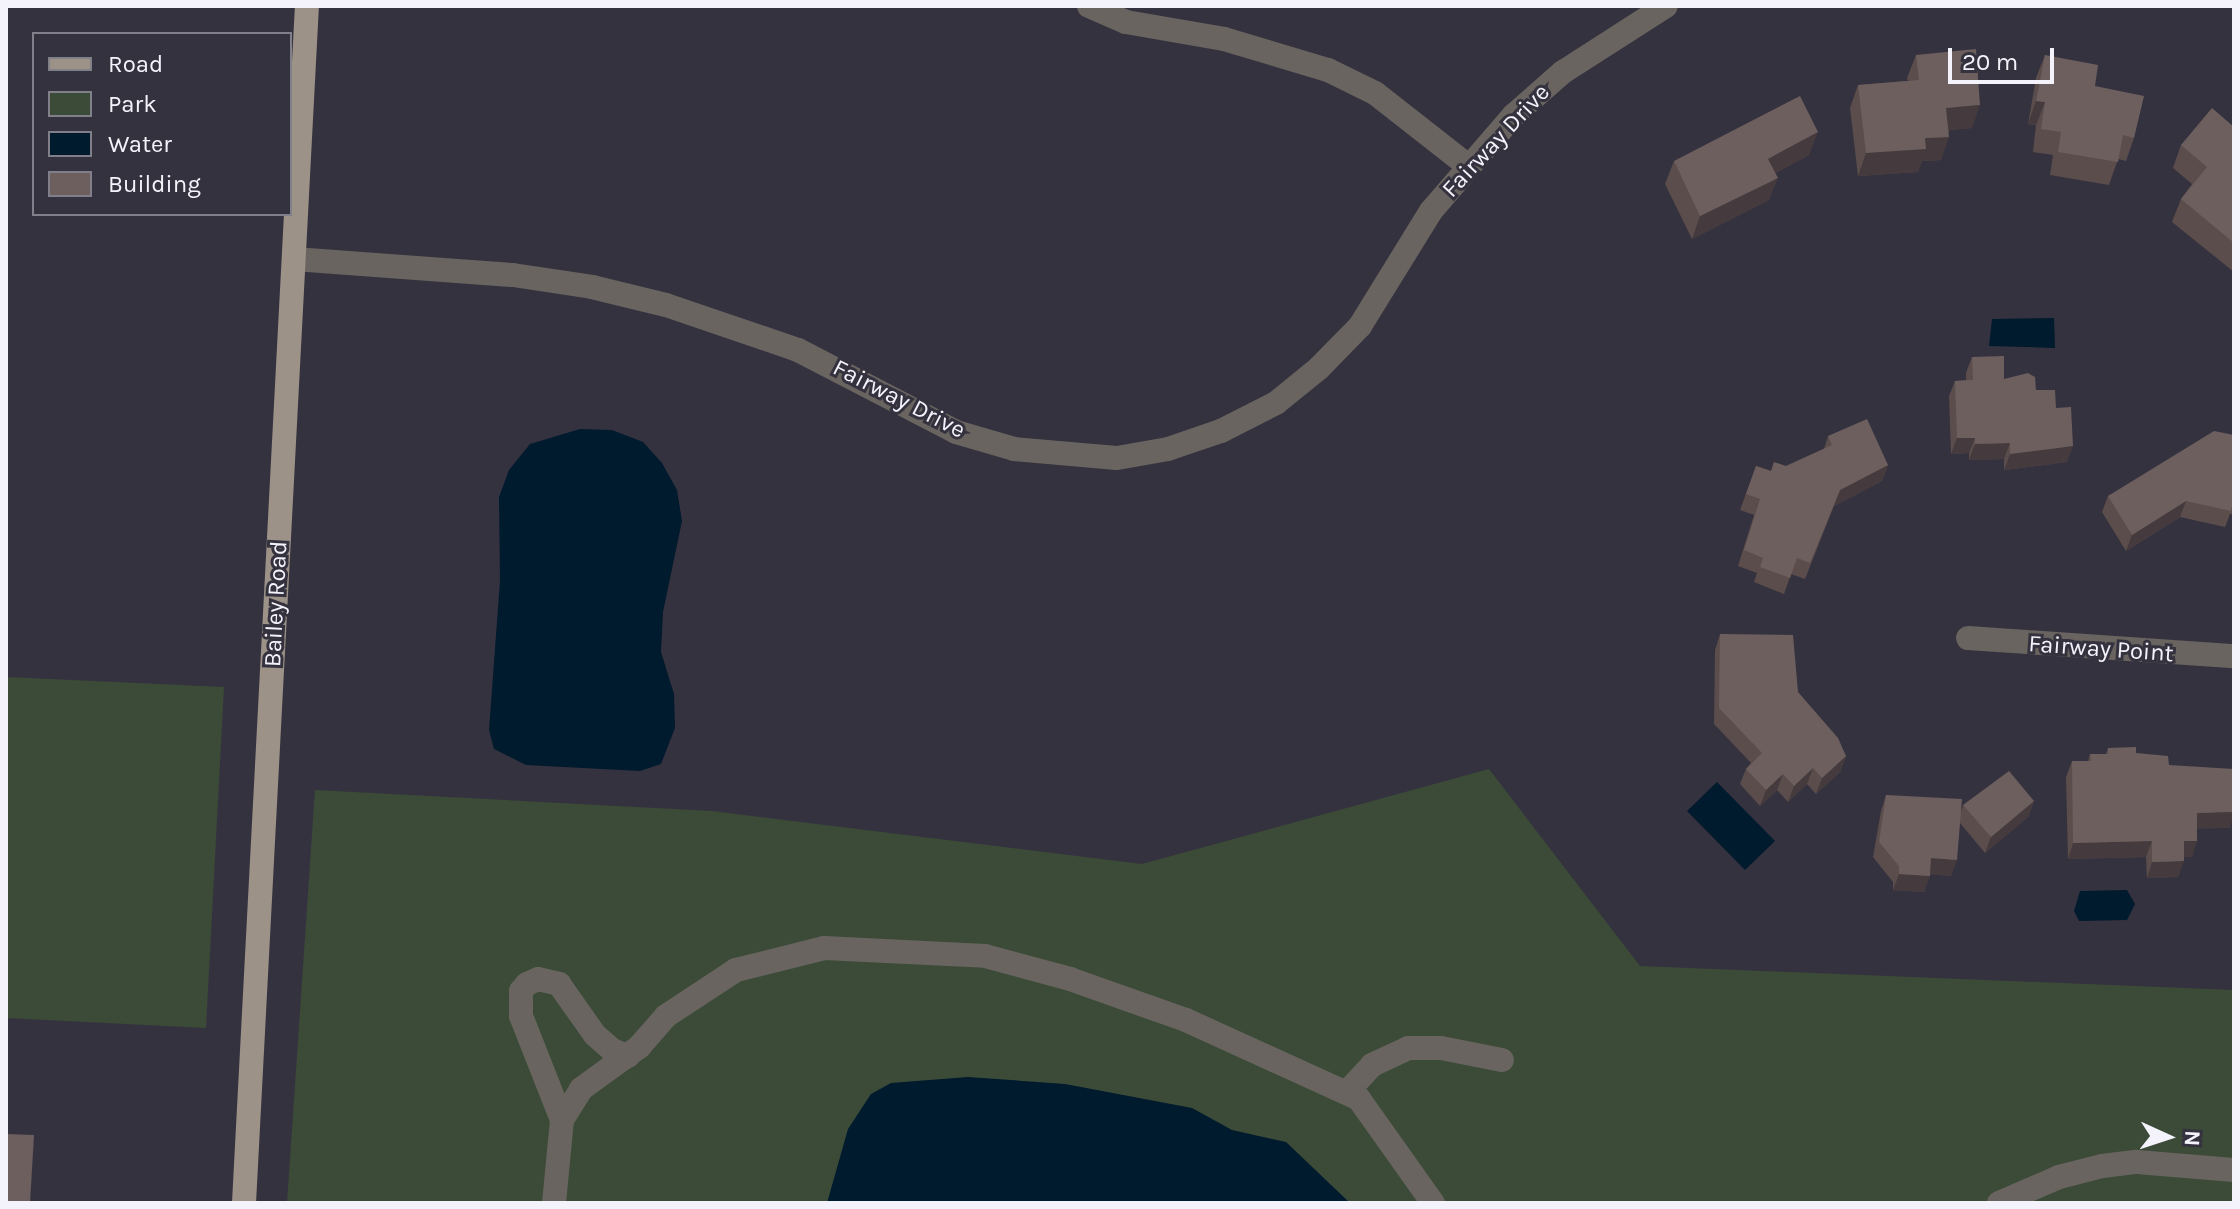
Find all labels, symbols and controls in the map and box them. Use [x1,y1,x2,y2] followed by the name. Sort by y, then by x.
[32,32,292,216] legend
[1952,32,2058,82] scale bar
[1962,48,2018,76] text: 20 m
[108,50,163,78] text: Road
[1436,78,1556,204] street label: Fairway Drive
[108,90,157,118] text: Park
[108,130,172,158] text: Water
[108,170,201,198] text: Building
[828,353,970,445] street label: Fairway Drive
[258,540,294,668] street label: Bailey Road
[2027,630,2175,668] street label: Fairway Point
[2128,1097,2208,1177] north arrow
[2179,1130,2205,1147] text: N

